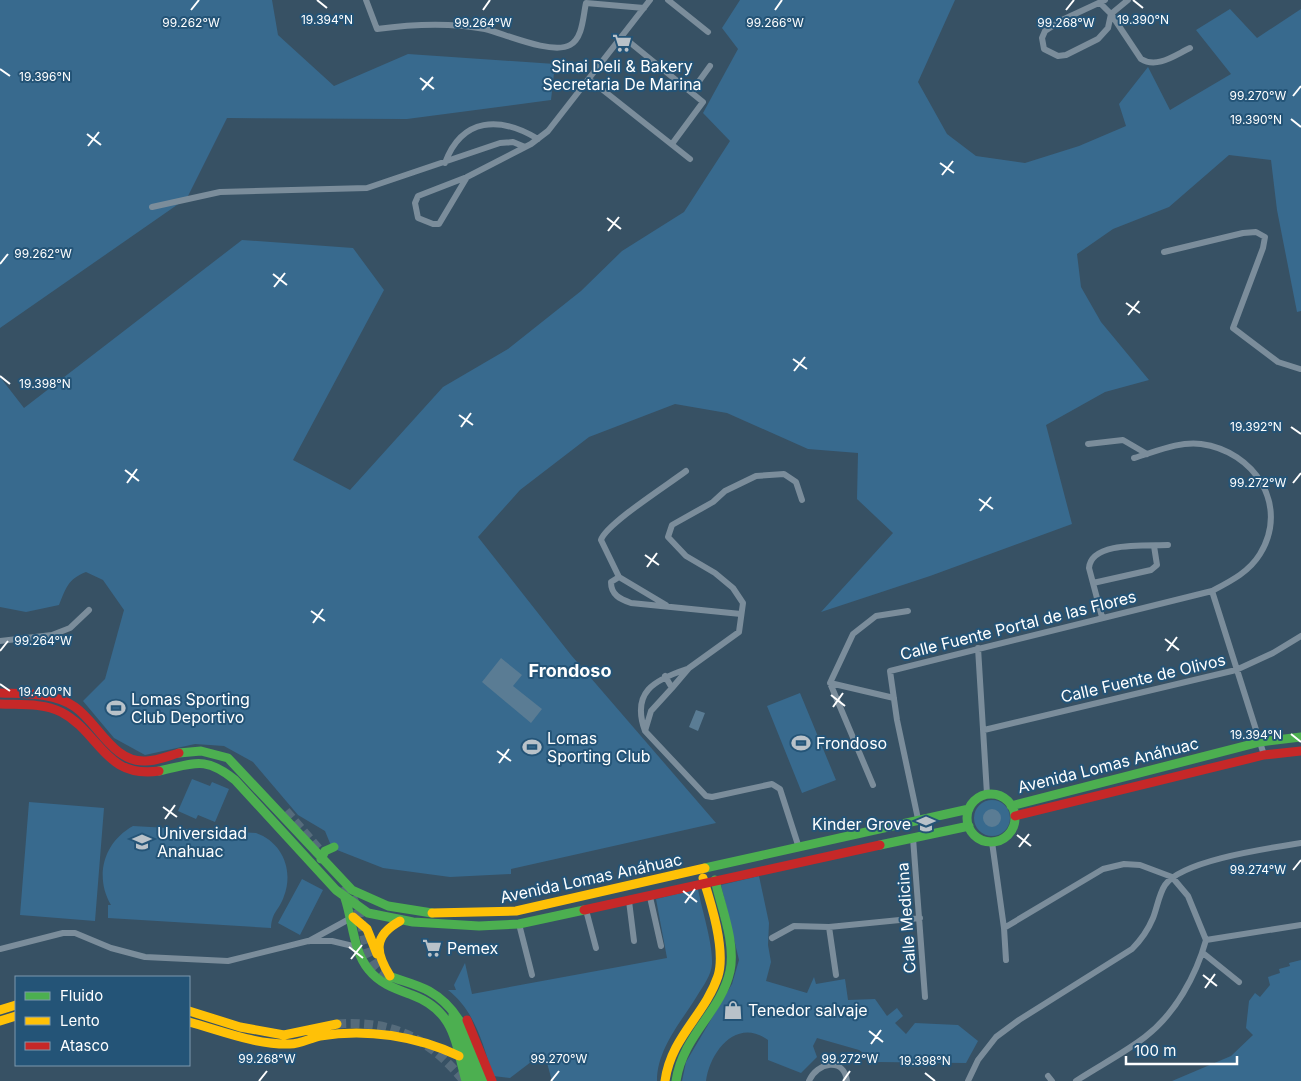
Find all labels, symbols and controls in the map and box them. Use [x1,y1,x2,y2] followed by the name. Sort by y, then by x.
[301,12,353,27] text: 19.394°N
[1117,12,1169,27] text: 19.390°N
[162,15,220,30] text: 99.262°W
[454,15,512,30] text: 99.264°W
[746,15,804,30] text: 99.266°W
[1037,15,1095,30] text: 99.268°W
[611,32,633,54] supermarket icon: Sinai Deli & Bakery Secretaria De Marina
[542,56,702,94] place label: Sinai Deli & Bakery Secretaria De Marina
[19,69,71,84] text: 19.396°N
[1230,88,1287,103] text: 99.270°W
[1230,112,1282,127] text: 19.390°N
[14,246,72,261] text: 99.262°W
[19,376,71,391] text: 19.398°N
[1230,419,1282,434] text: 19.392°N
[1230,475,1287,490] text: 99.272°W
[898,586,1138,664] street label: Calle Fuente Portal de las Flores
[14,633,72,648] text: 99.264°W
[1059,649,1227,707] street label: Calle Fuente de Olivos
[529,660,611,681] district label: Frondoso
[19,684,71,699] text: 19.400°N
[131,689,250,727] place label: Lomas Sporting Club Deportivo
[105,697,127,719] sports icon: Lomas Sporting Club Deportivo
[1230,727,1282,742] text: 19.394°N
[547,728,651,766] place label: Lomas Sporting Club
[790,732,812,754] sports icon: Frondoso
[816,733,887,753] place label: Frondoso
[1015,733,1201,797] street label: Avenida Lomas Anáhuac
[521,736,543,758] sports icon: Lomas Sporting Club
[915,813,937,835] school or university icon: Kinder Grove
[812,814,911,834] place label: Kinder Grove
[157,823,247,861] place label: Universidad Anahuac
[131,831,153,853] school or university icon: Universidad Anahuac
[498,849,684,907] street label: Avenida Lomas Anáhuac
[892,862,920,974] street label: Calle Medicina
[1230,862,1286,877] text: 99.274°W
[421,937,443,959] supermarket icon: Pemex
[447,938,498,958] place label: Pemex
[15,976,190,1066] legend
[60,986,103,1005] text: Fluido
[722,999,744,1021] shop icon: Tenedor salvaje
[748,1000,868,1020] place label: Tenedor salvaje
[60,1011,100,1030] text: Lento
[1126,1034,1237,1066] scale bar
[60,1036,109,1055] text: Atasco
[1134,1041,1176,1060] text: 100 m
[238,1051,296,1066] text: 99.268°W
[531,1051,588,1066] text: 99.270°W
[822,1051,879,1066] text: 99.272°W
[899,1053,951,1068] text: 19.398°N

